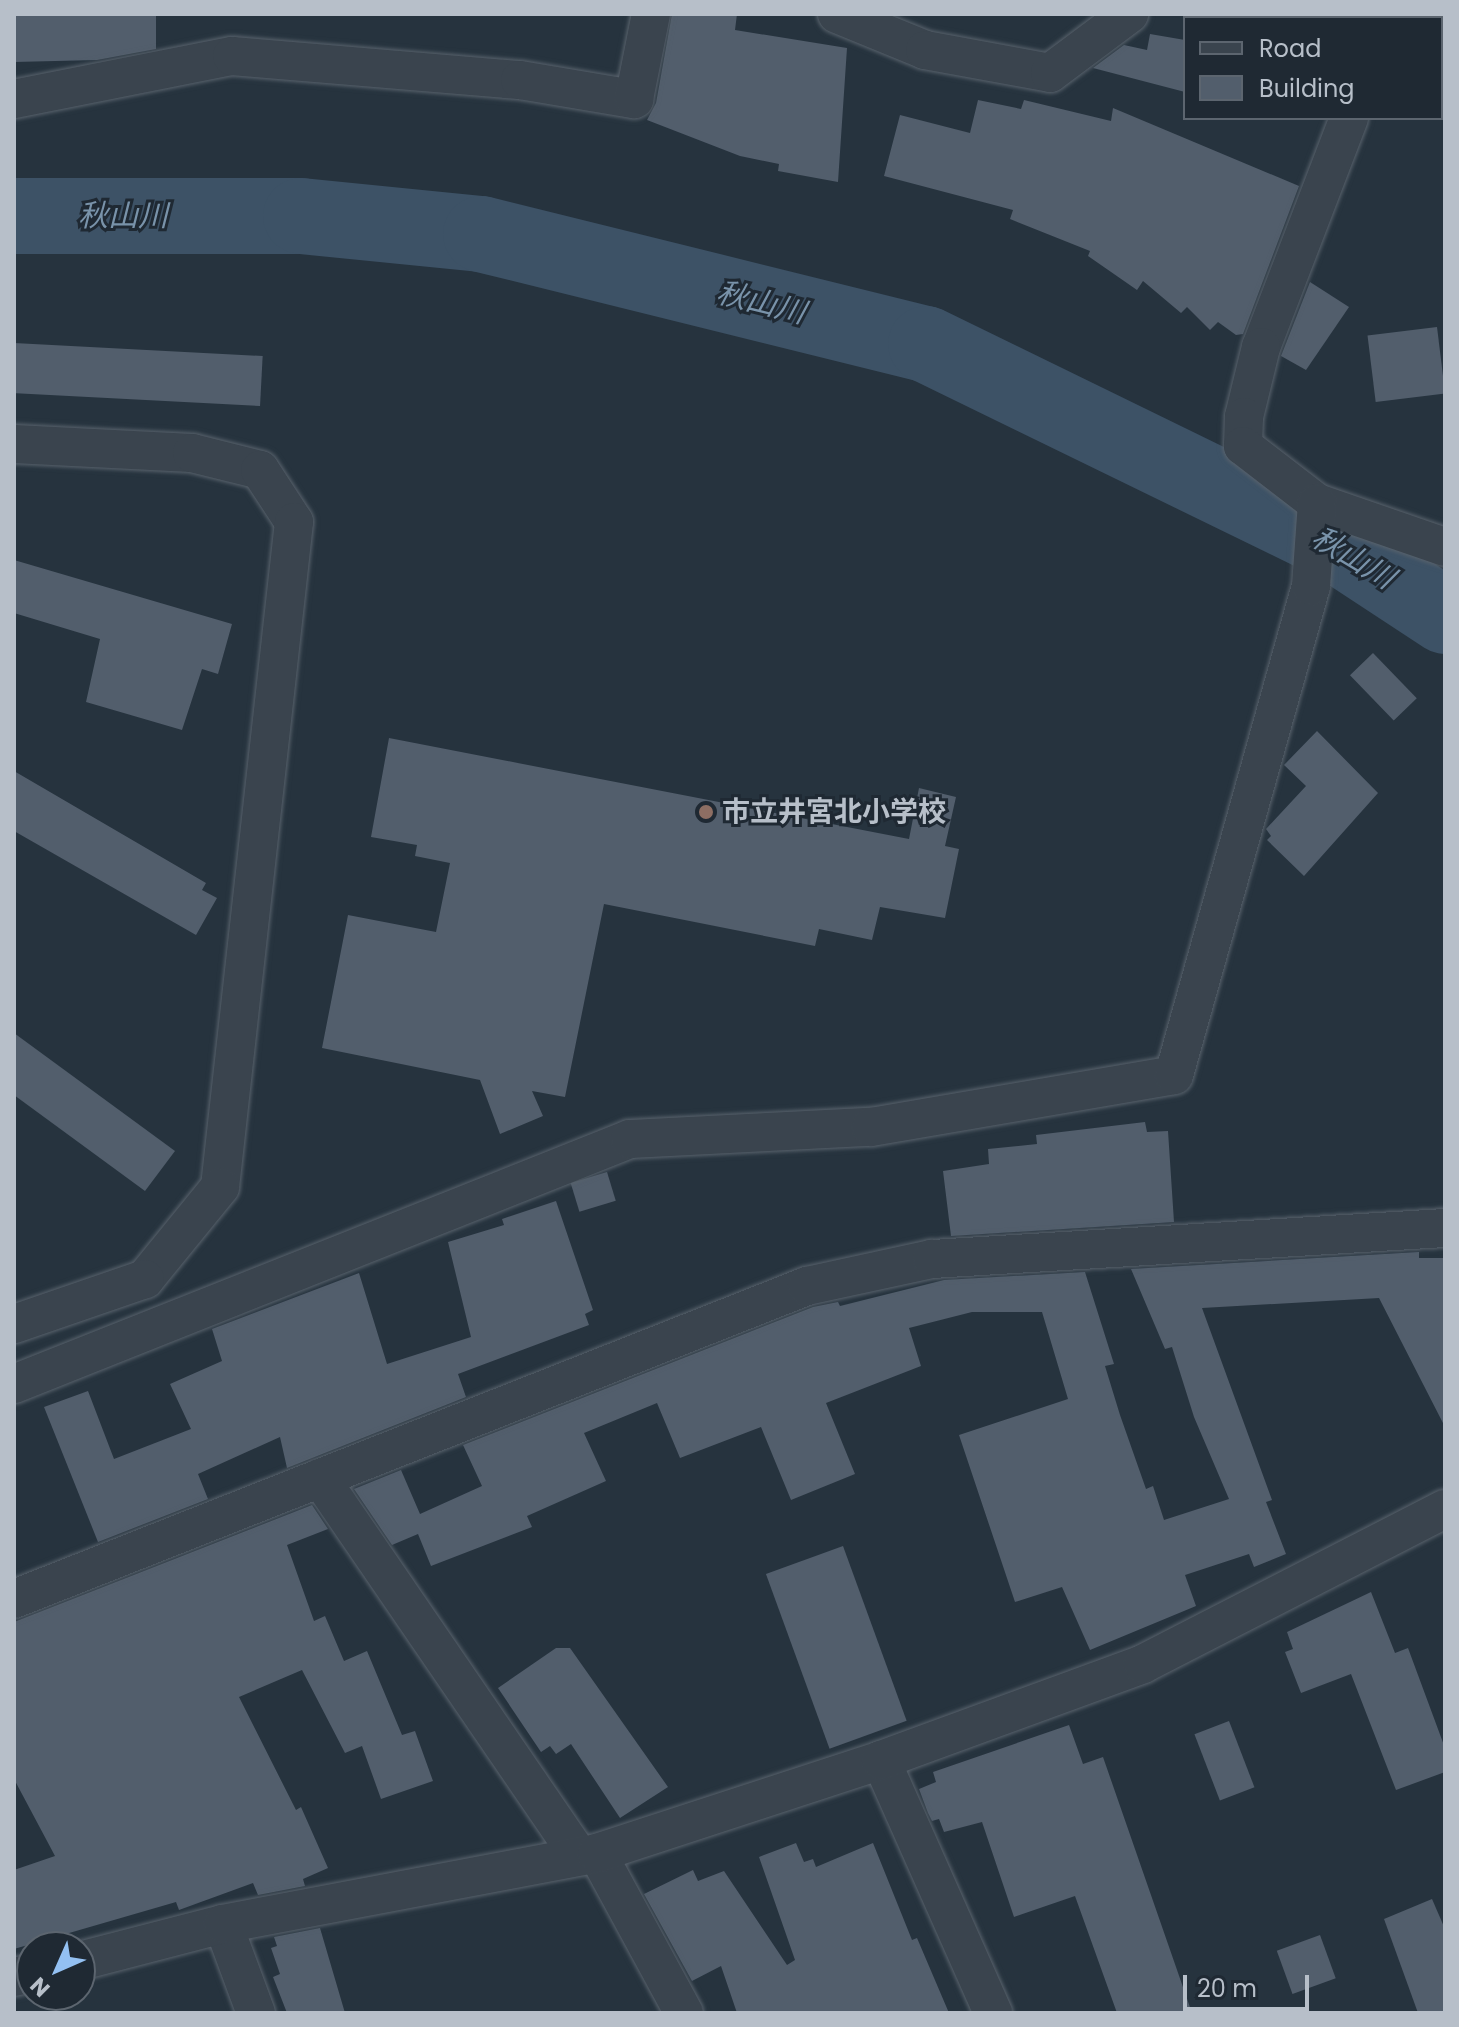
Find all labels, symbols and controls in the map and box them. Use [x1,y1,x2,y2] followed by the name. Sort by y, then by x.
[1183,16,1443,120] legend
[1259,32,1321,65] text: Road
[1259,72,1355,105] text: Building
[78,198,168,234] water label: 秋山川
[713,275,809,331] water label: 秋山川
[1305,519,1401,597] water label: 秋山川
[722,795,946,829] place label: 市立井宮北小学校
[697,803,715,821] marker: 市立井宮北小学校
[16,1931,96,2011] north arrow
[1187,1959,1313,2009] scale bar
[23,1970,57,2004] text: N
[1197,1972,1257,2005] text: 20 m

